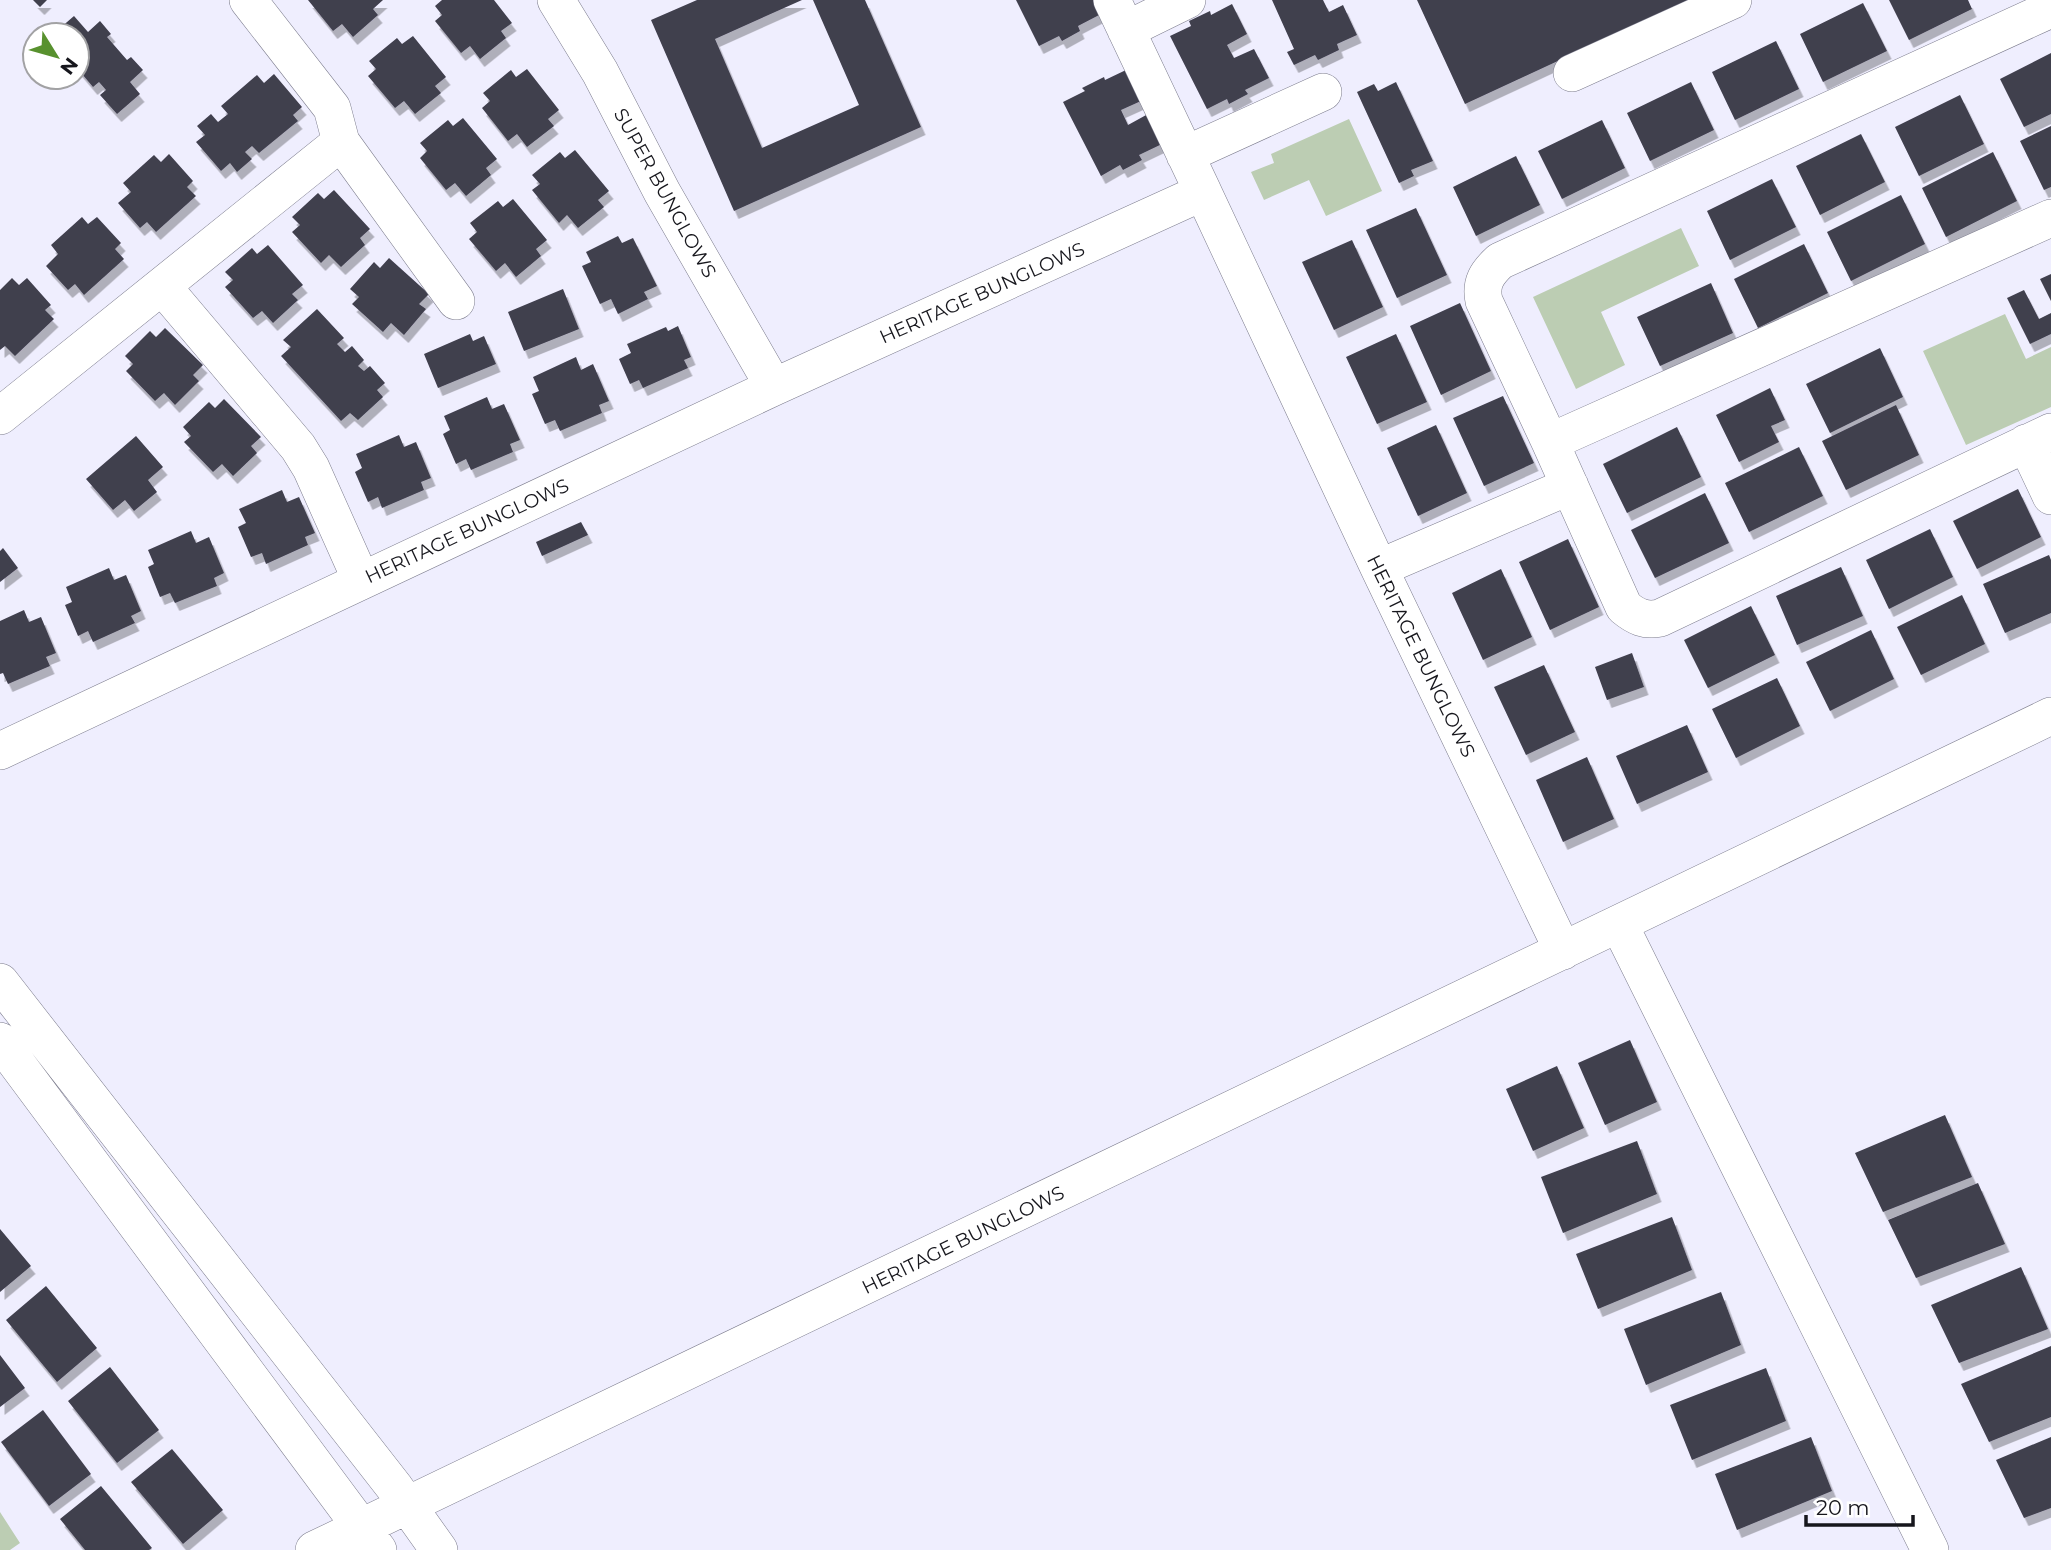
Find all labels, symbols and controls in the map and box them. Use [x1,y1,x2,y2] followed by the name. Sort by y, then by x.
[21,21,91,91] north arrow
[55,53,83,79] text: N
[609,104,721,282] street label: SUPER BUNGLOWS
[876,237,1088,349] street label: HERITAGE BUNGLOWS
[361,474,573,588] street label: HERITAGE BUNGLOWS
[1362,551,1480,761] street label: HERITAGE BUNGLOWS
[858,1181,1068,1299] street label: HERITAGE BUNGLOWS
[1806,1484,1913,1528] scale bar
[1816,1495,1870,1520] text: 20 m

